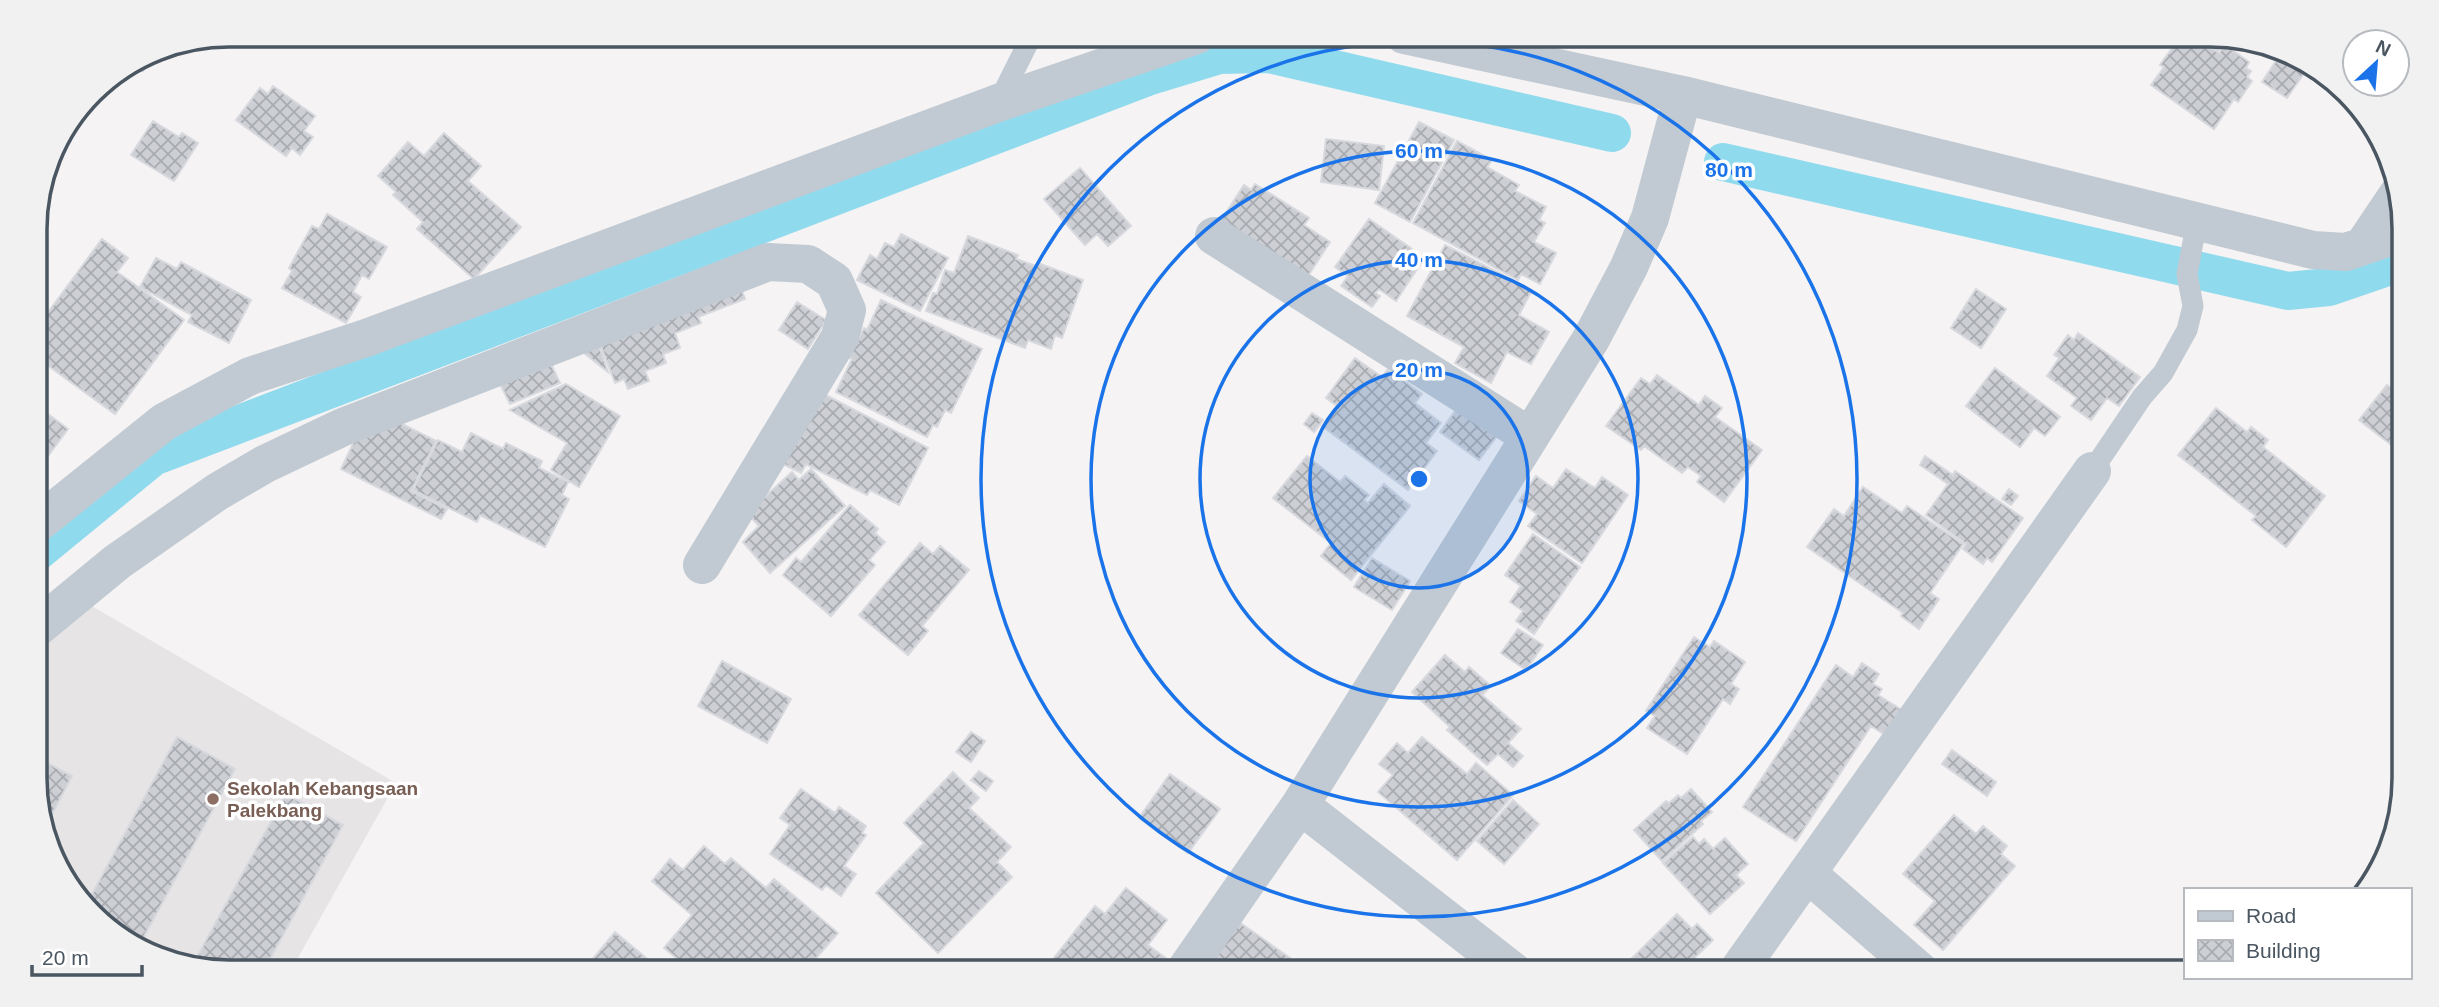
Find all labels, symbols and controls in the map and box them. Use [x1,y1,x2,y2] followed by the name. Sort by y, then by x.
[2341,28,2411,98] north arrow
[2372,36,2394,61] text: N
[1395,139,1443,162] text: 60 m
[1705,158,1753,181] text: 80 m
[1395,248,1443,271] text: 40 m
[1395,358,1443,381] text: 20 m
[1407,467,1431,491] centre of rings
[227,778,418,821] place label: Sekolah Kebangsaan Palekbang
[205,791,221,807] marker: Sekolah Kebangsaan Palekbang
[2184,888,2411,979] legend
[2246,904,2296,927] text: Road
[32,934,142,978] scale bar
[2246,939,2321,962] text: Building
[42,946,89,969] text: 20 m

